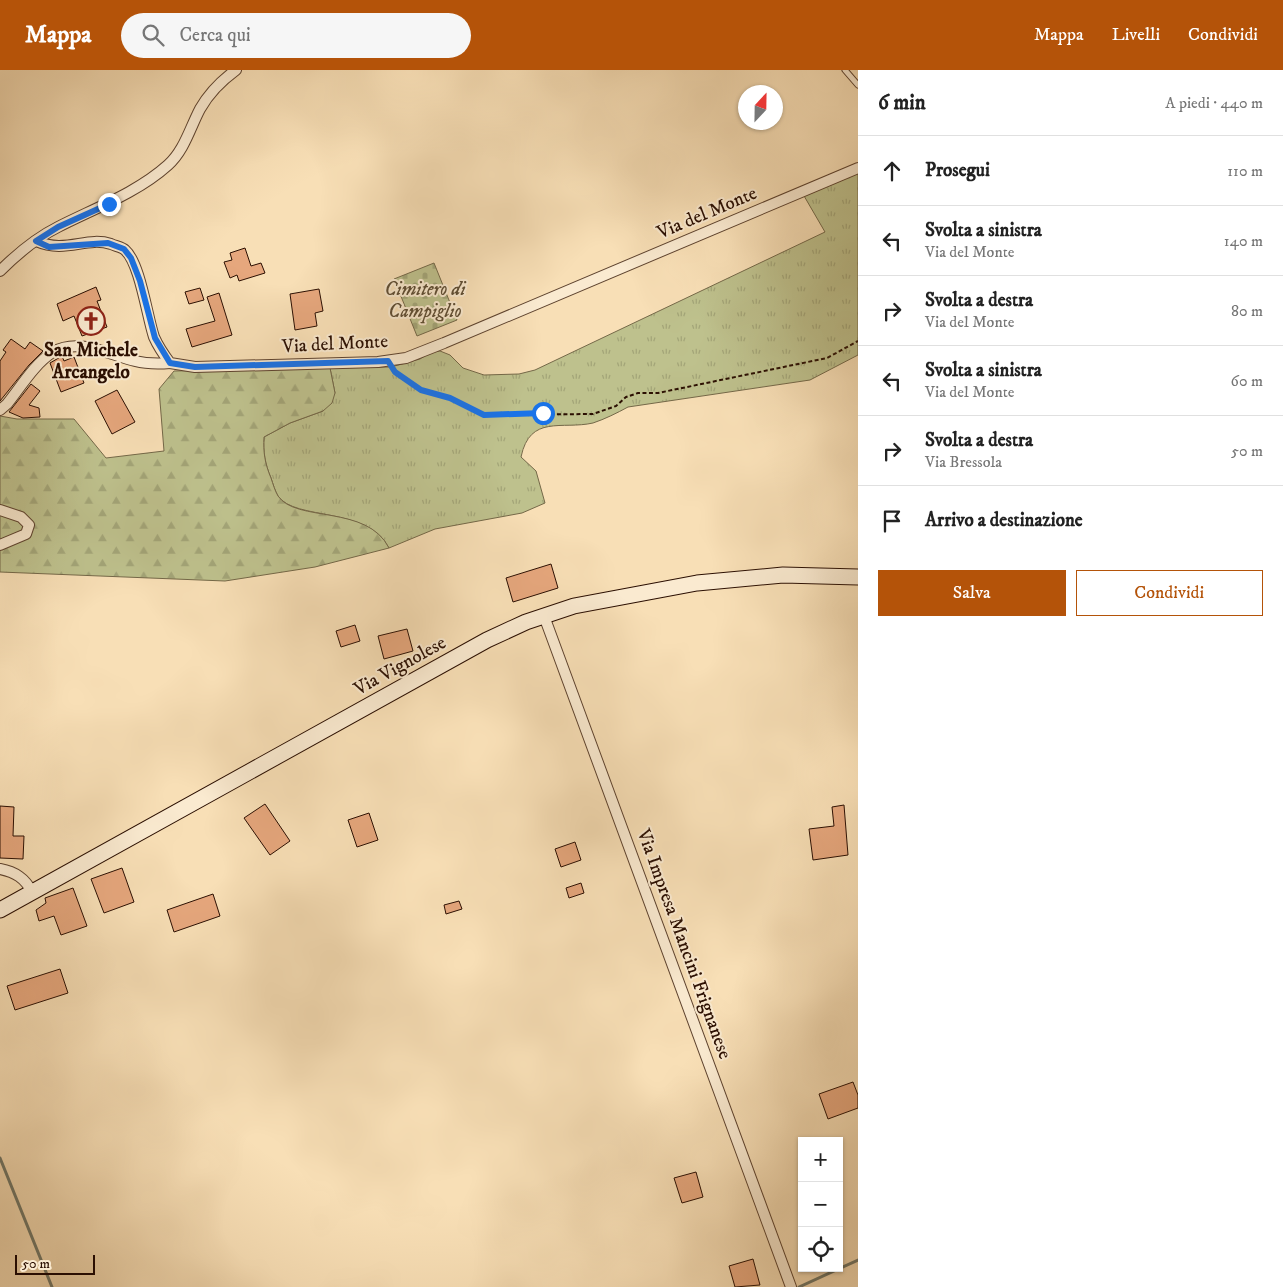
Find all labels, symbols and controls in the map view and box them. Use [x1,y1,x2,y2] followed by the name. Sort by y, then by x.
[121,13,471,58] search box
[25,20,91,50] text: Mappa
[139,21,167,49] icon: search
[179,24,251,47] text: Cerca qui
[1034,24,1084,46] text: Mappa
[1112,24,1160,46] text: Livelli
[1188,24,1258,46] text: Condividi
[738,85,783,130] north arrow
[878,90,926,116] text: 6 min
[1165,93,1263,113] text: A piedi · 440 m
[878,157,906,185] icon: ahead
[925,159,990,182] text: Prosegui
[1227,161,1263,181] text: 110 m
[653,182,760,245] street label: Via del Monte
[98,193,121,216] route end
[925,219,1042,242] text: Svolta a sinistra
[878,227,906,255] icon: left
[1224,231,1263,251] text: 140 m
[925,242,1014,262] text: Via del Monte
[384,278,467,324] park label: Cimitero di Campiglio
[925,289,1033,312] text: Svolta a destra
[878,297,906,325] icon: right
[1231,301,1263,321] text: 80 m
[76,306,106,336] church icon: San Michele Arcangelo
[925,312,1014,332] text: Via del Monte
[280,330,389,358] street label: Via del Monte
[44,339,138,384] place label: San Michele Arcangelo
[925,359,1042,382] text: Svolta a sinistra
[878,367,906,395] icon: left
[1231,371,1263,391] text: 60 m
[925,382,1014,402] text: Via del Monte
[532,402,555,425] route start
[925,429,1033,452] text: Svolta a destra
[878,437,906,465] icon: right
[1231,441,1263,461] text: 50 m
[925,452,1002,472] text: Via Bressola
[878,507,906,535] icon: arrive
[925,509,1083,532] text: Arrivo a destinazione
[878,570,1066,616] button: Salva
[1076,570,1263,616] button: Condividi
[349,631,450,701] street label: Via Vignolese
[631,825,736,1062] street label: Via Impresa Mancini Frignanese
[798,1137,843,1272] map controls
[798,1137,843,1182] button: +
[798,1182,843,1227] button: −
[798,1227,843,1272] button: locate
[15,1252,95,1275] scale bar
[22,1255,50,1273] text: 50 m

